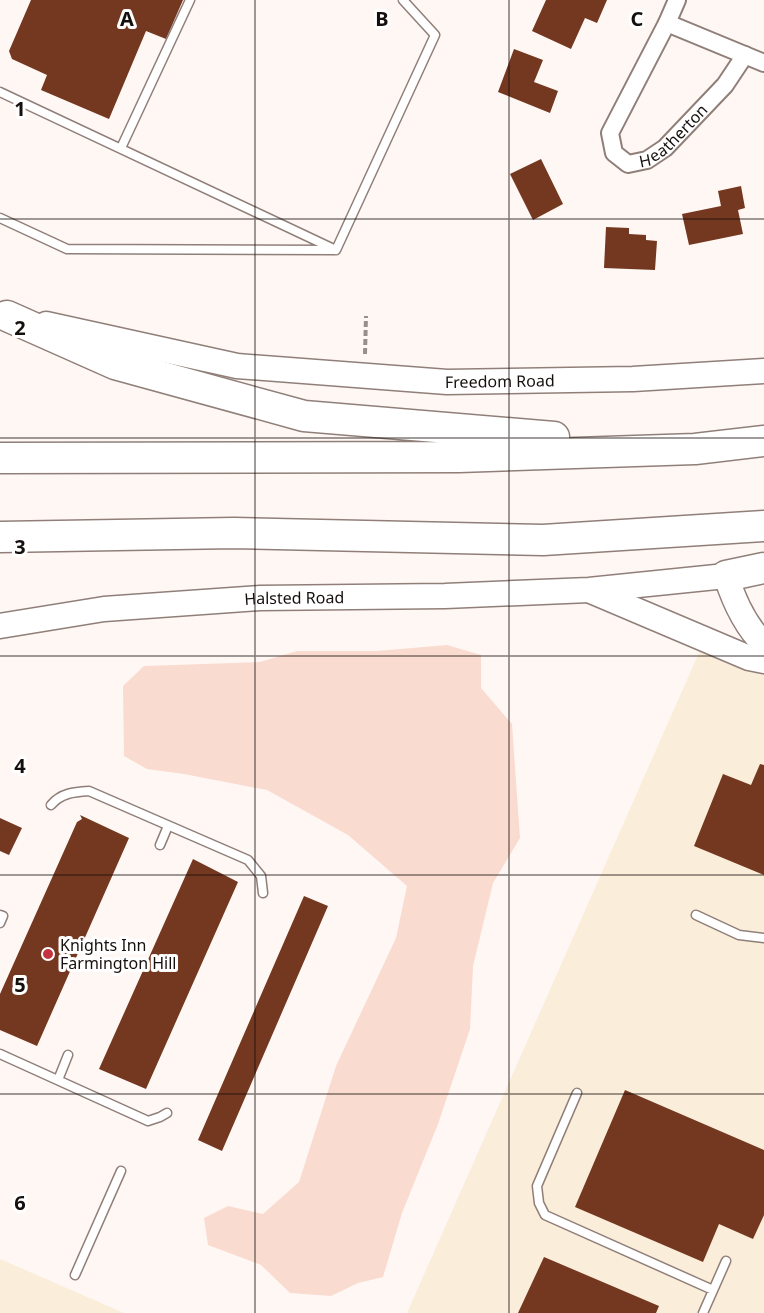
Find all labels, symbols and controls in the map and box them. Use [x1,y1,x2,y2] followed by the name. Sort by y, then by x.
[120,5,134,32] text: A
[375,5,389,32] text: B
[631,5,644,32] text: C
[14,95,26,122] text: 1
[637,99,712,172] street label: Heatherton
[14,314,26,341] text: 2
[445,369,555,393] street label: Freedom Road
[14,533,26,560] text: 3
[244,586,344,610] street label: Halsted Road
[14,752,26,779] text: 4
[60,934,176,974] place label: Knights Inn Farmington Hill
[41,947,55,961] marker: Knights Inn Farmington Hill
[14,971,26,998] text: 5
[14,1189,26,1216] text: 6

